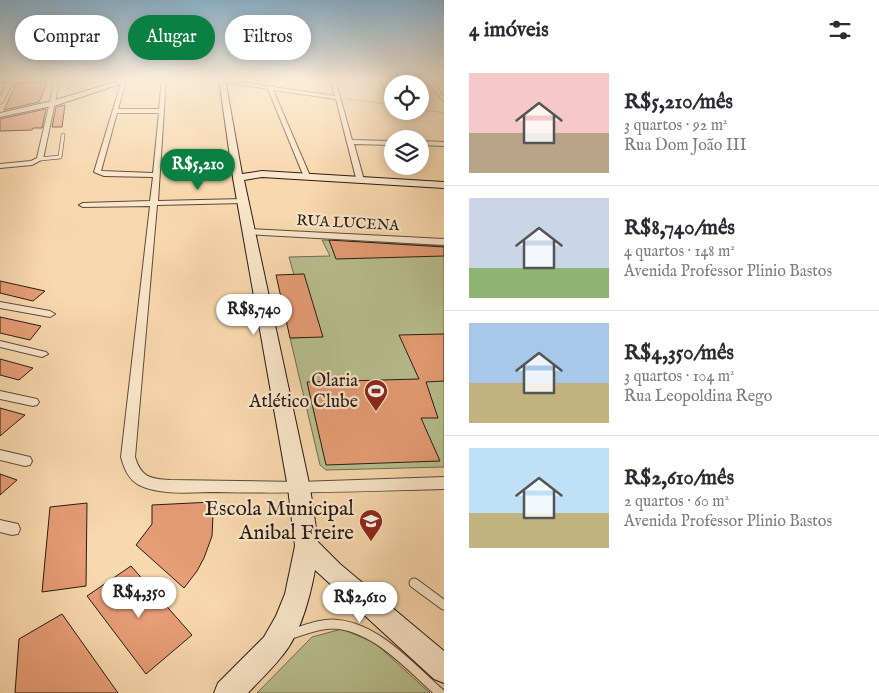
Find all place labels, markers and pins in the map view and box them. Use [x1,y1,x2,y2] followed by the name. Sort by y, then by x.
[152,148,244,191] pin: R$5,210
[208,294,300,336] pin: R$8,740
[248,370,358,414] place label: Olaria Atlético Clube
[363,378,389,412] sports icon: Olaria Atlético Clube
[204,496,354,547] place label: Escola Municipal Anibal Freire
[358,508,384,542] school or university icon: Escola Municipal Anibal Freire
[93,576,185,619] pin: R$4,350
[314,582,406,624] pin: R$2,610

